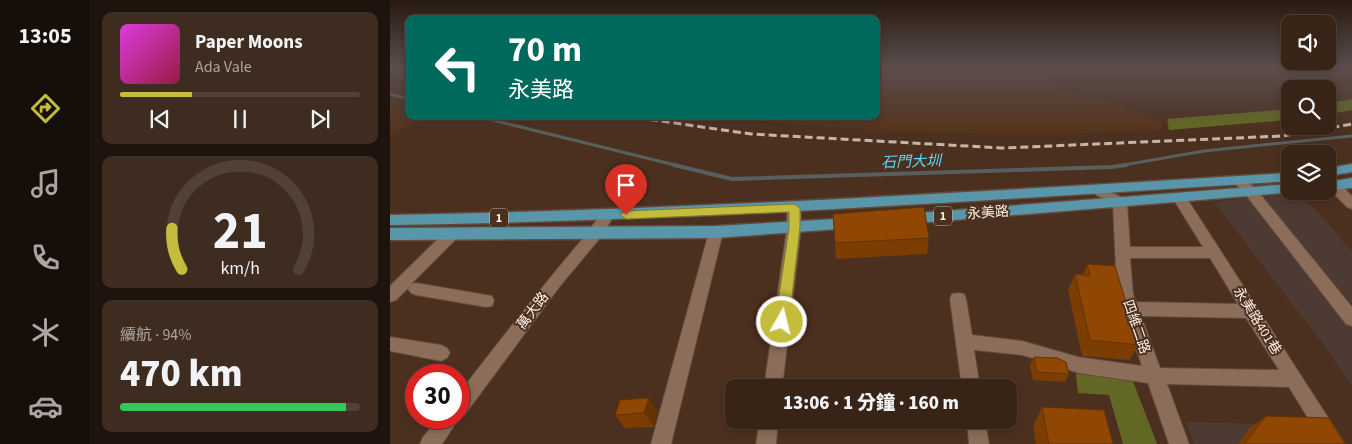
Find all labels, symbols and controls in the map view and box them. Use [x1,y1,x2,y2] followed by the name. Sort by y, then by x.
[1281,15,1336,200] map controls
[1281,15,1336,70] button: sound
[18,20,72,52] text: 13:05
[508,25,582,75] text: 70 m
[195,29,303,56] text: Paper Moons
[425,35,490,100] icon: left
[195,56,252,78] text: Ada Vale
[508,74,574,106] text: 永美路
[1281,80,1336,135] button: search
[28,91,63,126] icon: directions
[146,105,174,133] icon: previous
[226,105,254,133] icon: pause
[306,105,334,133] icon: next
[1281,145,1336,200] button: layers
[881,150,943,174] water label: 石門大圳
[605,164,647,215] pin
[28,166,63,201] icon: music
[612,171,640,199] icon: arrive
[213,195,267,269] text: 21
[966,202,1010,224] street label: 永美路
[934,207,952,226] road number: 1
[490,208,508,228] road number: 1
[28,240,63,275] icon: phone
[220,256,260,281] text: km/h
[1228,283,1286,359] street label: 永美路401巷
[512,288,554,334] street label: 萬大路
[755,295,807,347] position arrow
[1117,297,1155,357] street label: 四維二路
[28,315,63,350] icon: climate
[120,324,191,346] text: 續航 · 94%
[120,347,242,401] text: 470 km
[405,364,470,429] speed limit sign: 30
[28,389,63,424] icon: car
[783,390,959,417] text: 13:06 · 1 分鐘 · 160 m

